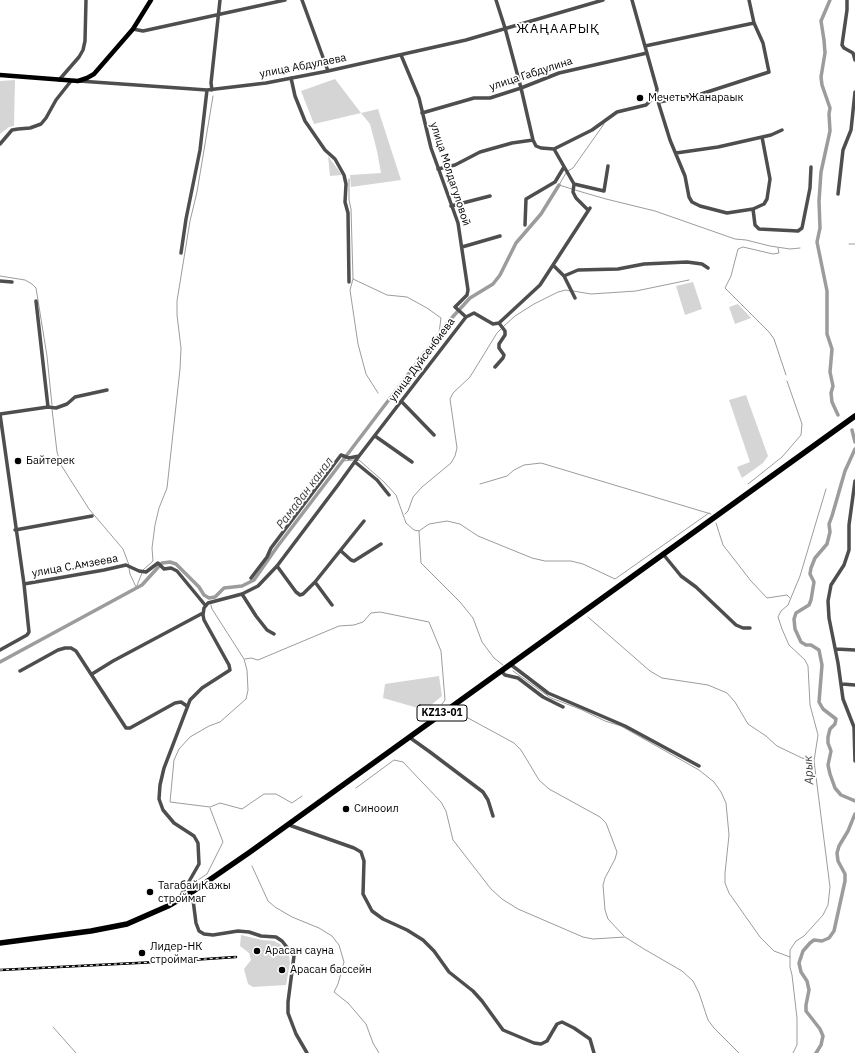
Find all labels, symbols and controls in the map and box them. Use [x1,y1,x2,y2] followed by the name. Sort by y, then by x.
[516,21,600,37] district label: ЖАҢААРЫҚ
[258,51,348,81] street label: улица Абдулаева
[488,54,574,94] street label: улица Габдулина
[648,91,743,105] place label: Мечеть Жанараык
[635,93,645,103] marker: Мечеть Жанараык
[427,121,473,227] street label: улица Молдагуловой
[386,315,458,405] street label: улица Дуйсенбиева
[26,454,75,468] place label: Байтерек
[273,454,337,532] water label: Рамадан канал
[13,456,23,466] marker: Байтерек
[31,552,119,580] street label: улица С.Амзеева
[417,705,467,721] road number: KZ13-01
[801,755,817,785] water label: Арык
[354,802,399,816] place label: Синооил
[341,804,351,814] marker: Синооил
[158,879,231,905] place label: Тагабай Кажы строймаг
[145,887,155,897] marker: Тагабай Кажы строймаг
[150,940,203,966] place label: Лидер-НК строймаг
[265,944,334,958] place label: Арасан сауна
[252,946,262,956] marker: Арасан сауна
[137,948,147,958] marker: Лидер-НК строймаг
[290,963,372,977] place label: Арасан бассейн
[277,965,287,975] marker: Арасан бассейн

